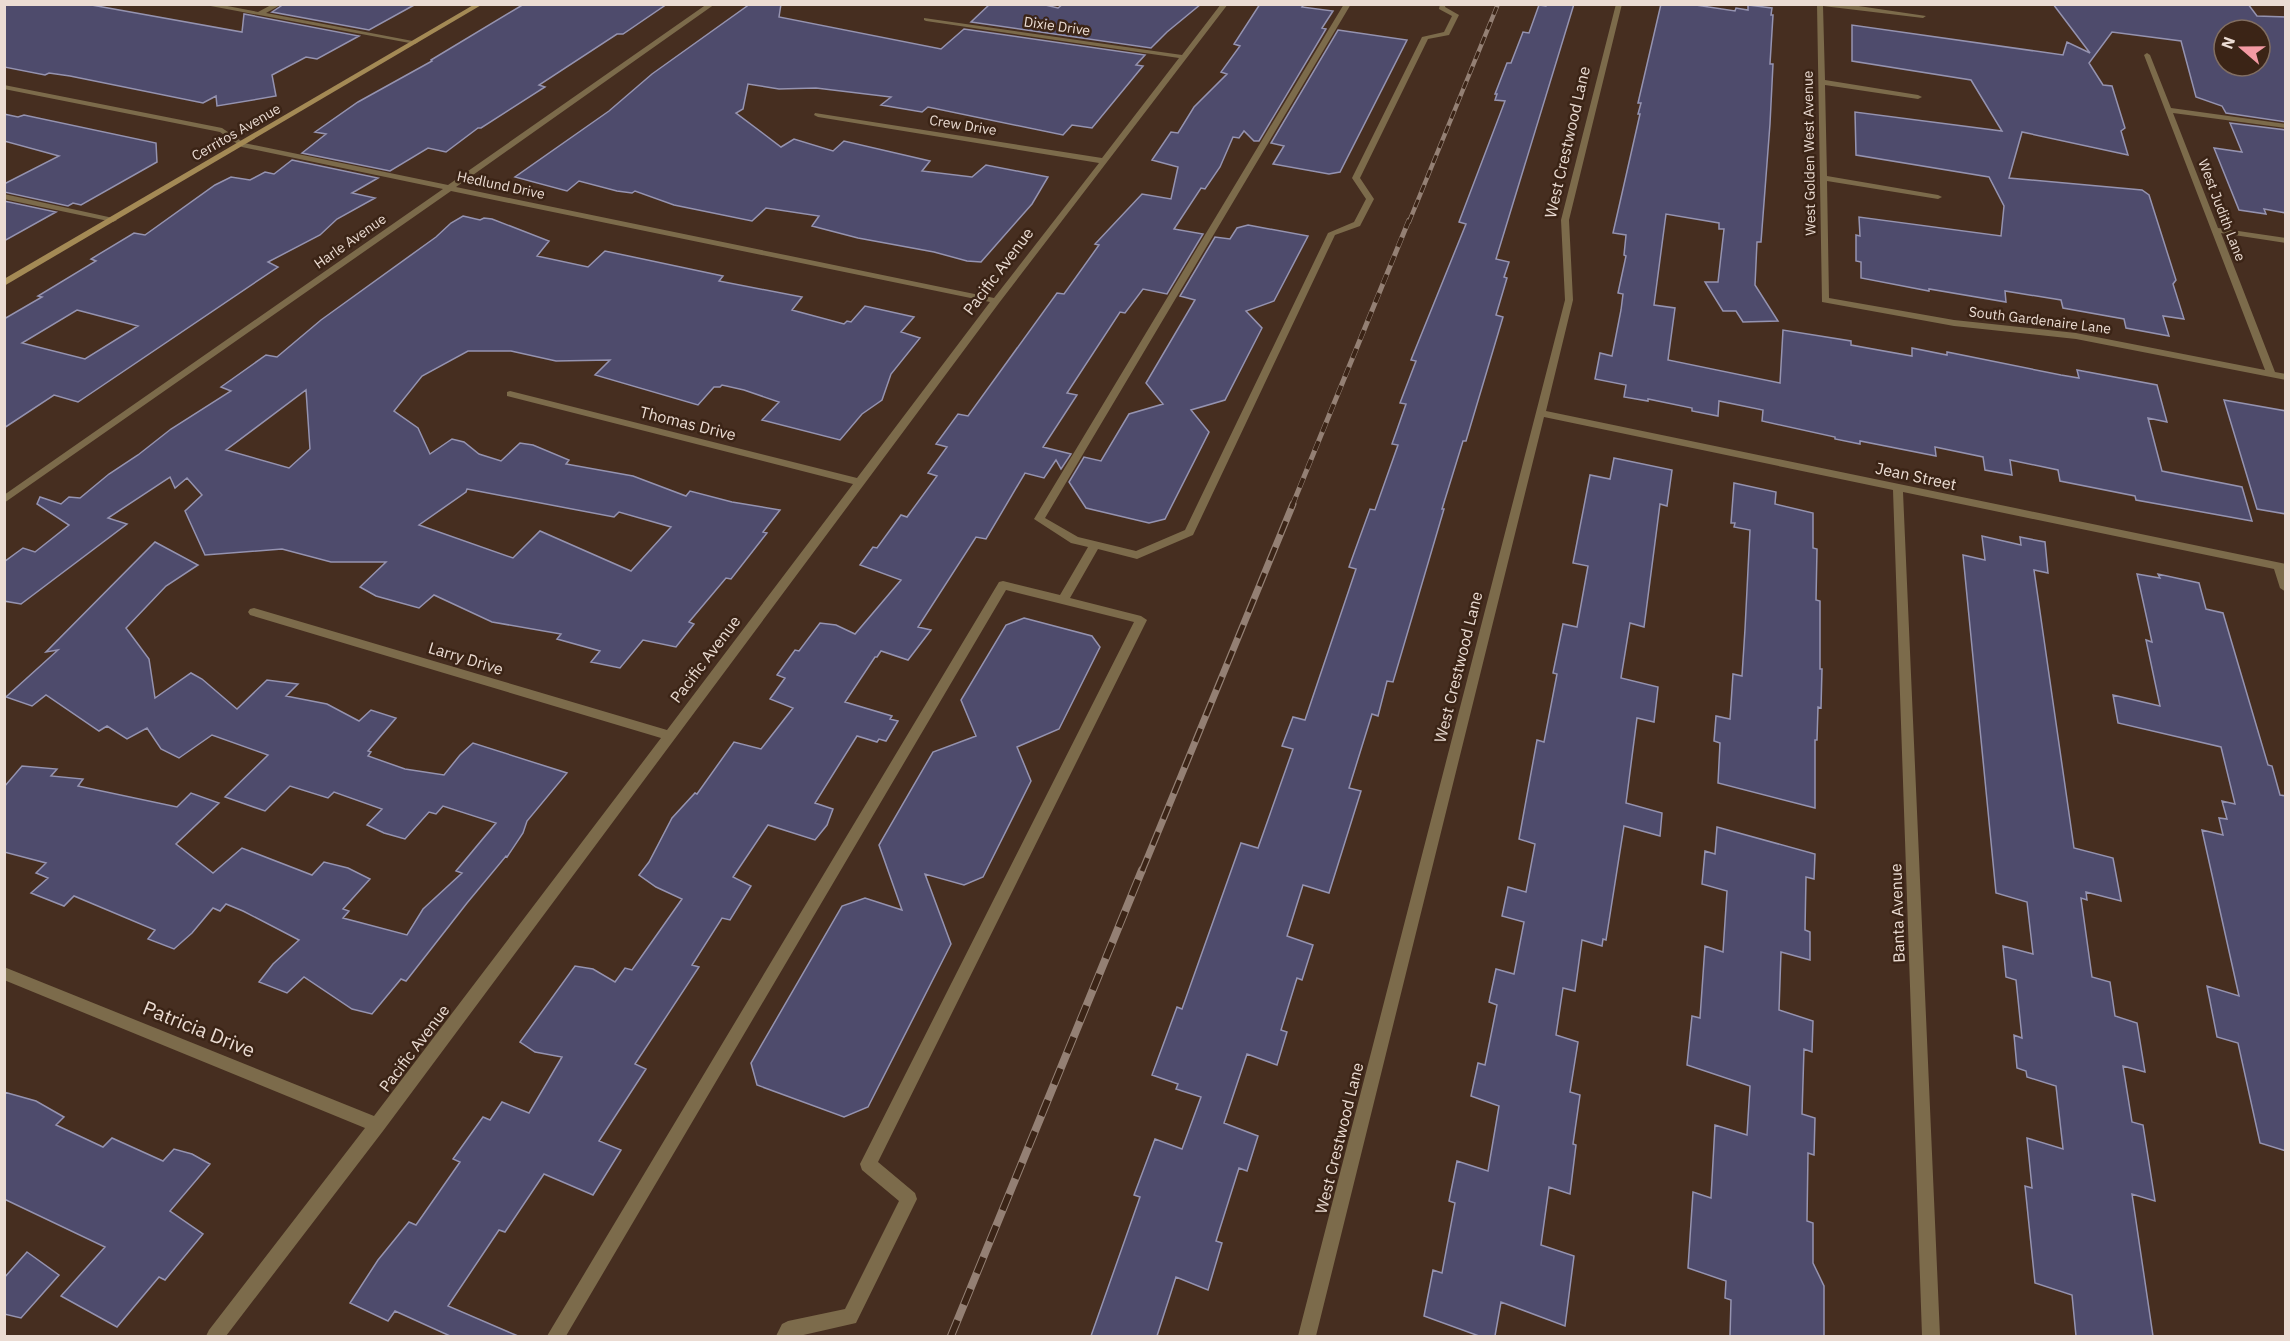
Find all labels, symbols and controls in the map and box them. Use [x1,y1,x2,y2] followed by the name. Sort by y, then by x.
[1023,12,1092,40] street label: Dixie Drive
[2212,18,2272,78] north arrow
[2217,34,2239,52] text: N
[1540,64,1594,220] street label: West Crestwood Lane
[1799,70,1819,236] street label: West Golden West Avenue
[188,99,284,165] street label: Cerritos Avenue
[928,111,998,139] street label: Crew Drive
[2194,156,2250,264] street label: West Judith Lane
[455,167,547,203] street label: Hedlund Drive
[310,209,390,272] street label: Harle Avenue
[959,223,1038,319] street label: Pacific Avenue
[1968,302,2113,338] street label: South Gardenaire Lane
[638,401,738,445] street label: Thomas Drive
[1874,458,1958,494] street label: Jean Street
[1430,589,1487,745] street label: West Crestwood Lane
[666,611,745,707] street label: Pacific Avenue
[426,637,506,679] street label: Larry Drive
[1885,863,1909,963] street label: Banta Avenue
[139,994,259,1063] street label: Patricia Drive
[375,1000,454,1096] street label: Pacific Avenue
[1311,1060,1368,1216] street label: West Crestwood Lane

